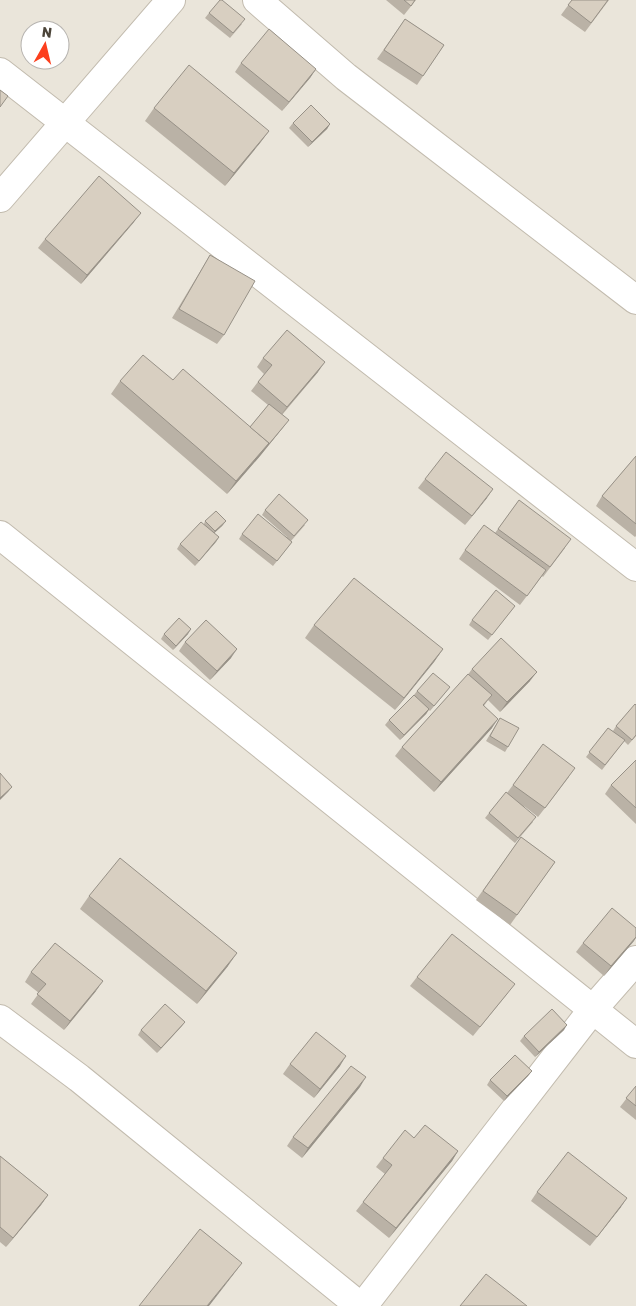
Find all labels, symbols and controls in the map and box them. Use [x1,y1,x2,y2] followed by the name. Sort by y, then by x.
[20,20,70,70] north arrow
[41,24,53,42] text: N

